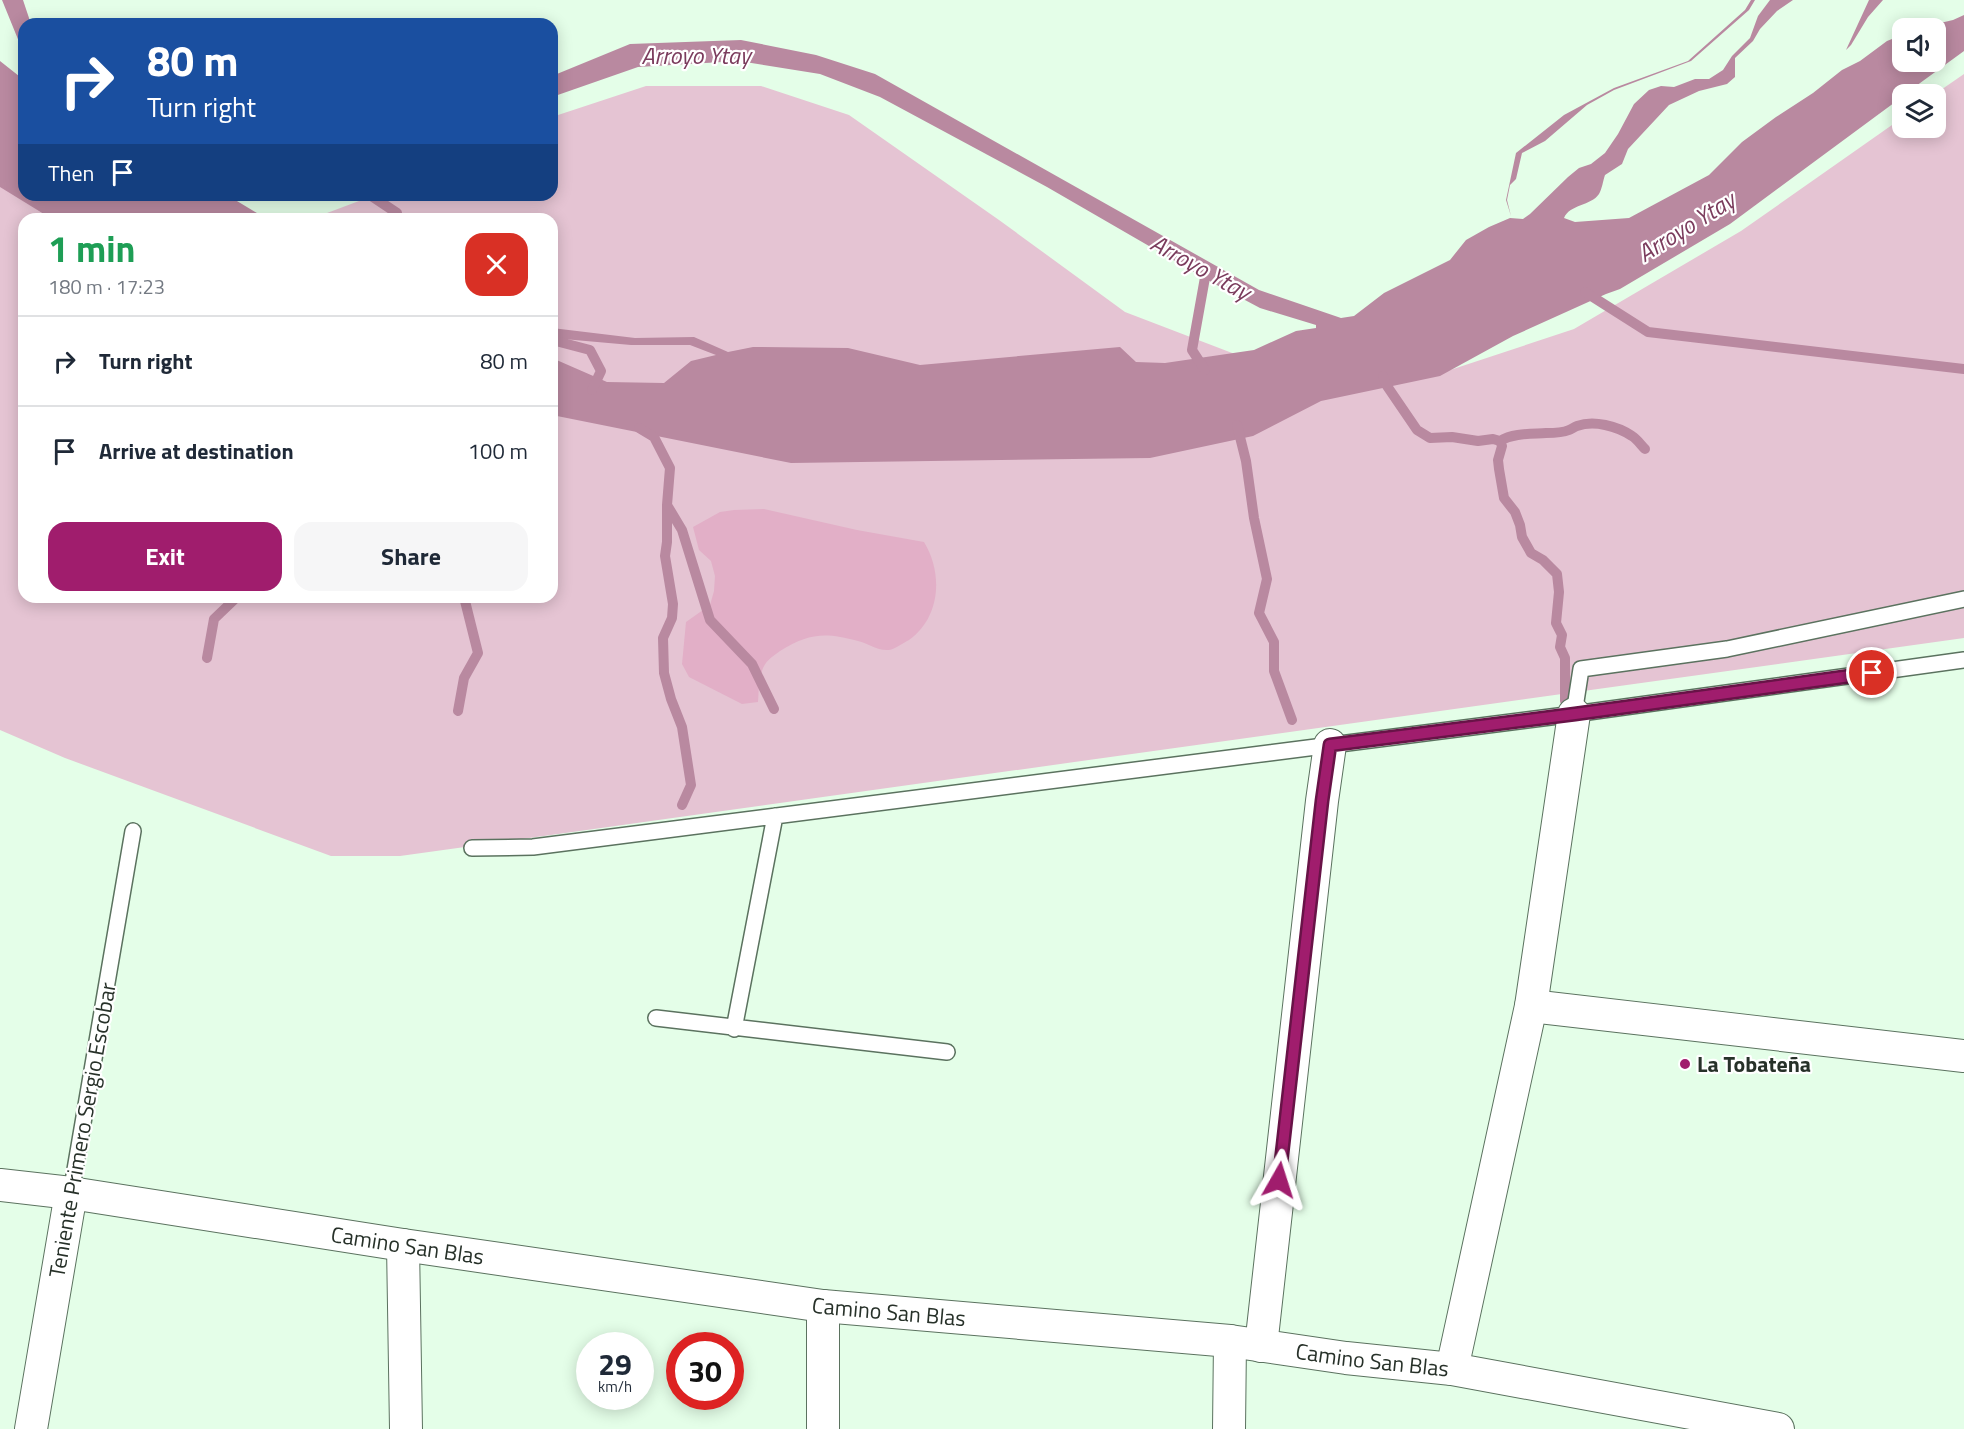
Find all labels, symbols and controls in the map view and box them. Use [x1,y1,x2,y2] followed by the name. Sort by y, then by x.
[1892,18,1946,138] map controls
[1892,18,1946,72] button: sound
[147,28,239,92] text: 80 m
[641,37,754,73] water label: Arroyo Ytay
[48,42,126,120] icon: right
[1892,84,1946,138] button: layers
[147,86,256,127] text: Turn right
[48,156,94,190] text: Then
[106,156,139,189] icon: arrive
[1630,180,1745,270] water label: Arroyo Ytay
[48,221,135,276] text: 1 min
[1144,225,1260,311] water label: Arroyo Ytay
[465,233,528,296] button: close
[48,271,165,302] text: 180 m · 17:23
[99,344,193,378] text: Turn right
[480,344,528,378] text: 80 m
[48,345,81,378] icon: right
[99,434,294,468] text: Arrive at destination
[468,434,528,468] text: 100 m
[48,435,81,468] icon: arrive
[48,522,282,591] button: Exit
[294,522,528,591] button: Share
[1846,647,1897,698] pin
[1855,656,1888,689] icon: arrive
[39,979,125,1280] street label: Teniente Primero Sergio Escobar
[1697,1047,1811,1081] place label: La Tobateña
[1678,1057,1692,1071] marker: La Tobateña
[1247,1148,1311,1212] position arrow
[329,1217,486,1274] street label: Camino San Blas
[810,1288,967,1335] street label: Camino San Blas
[666,1332,744,1410] speed limit sign: 30
[1293,1334,1451,1386] street label: Camino San Blas
[598,1341,632,1387] text: 29
[598,1375,632,1398] text: km/h

